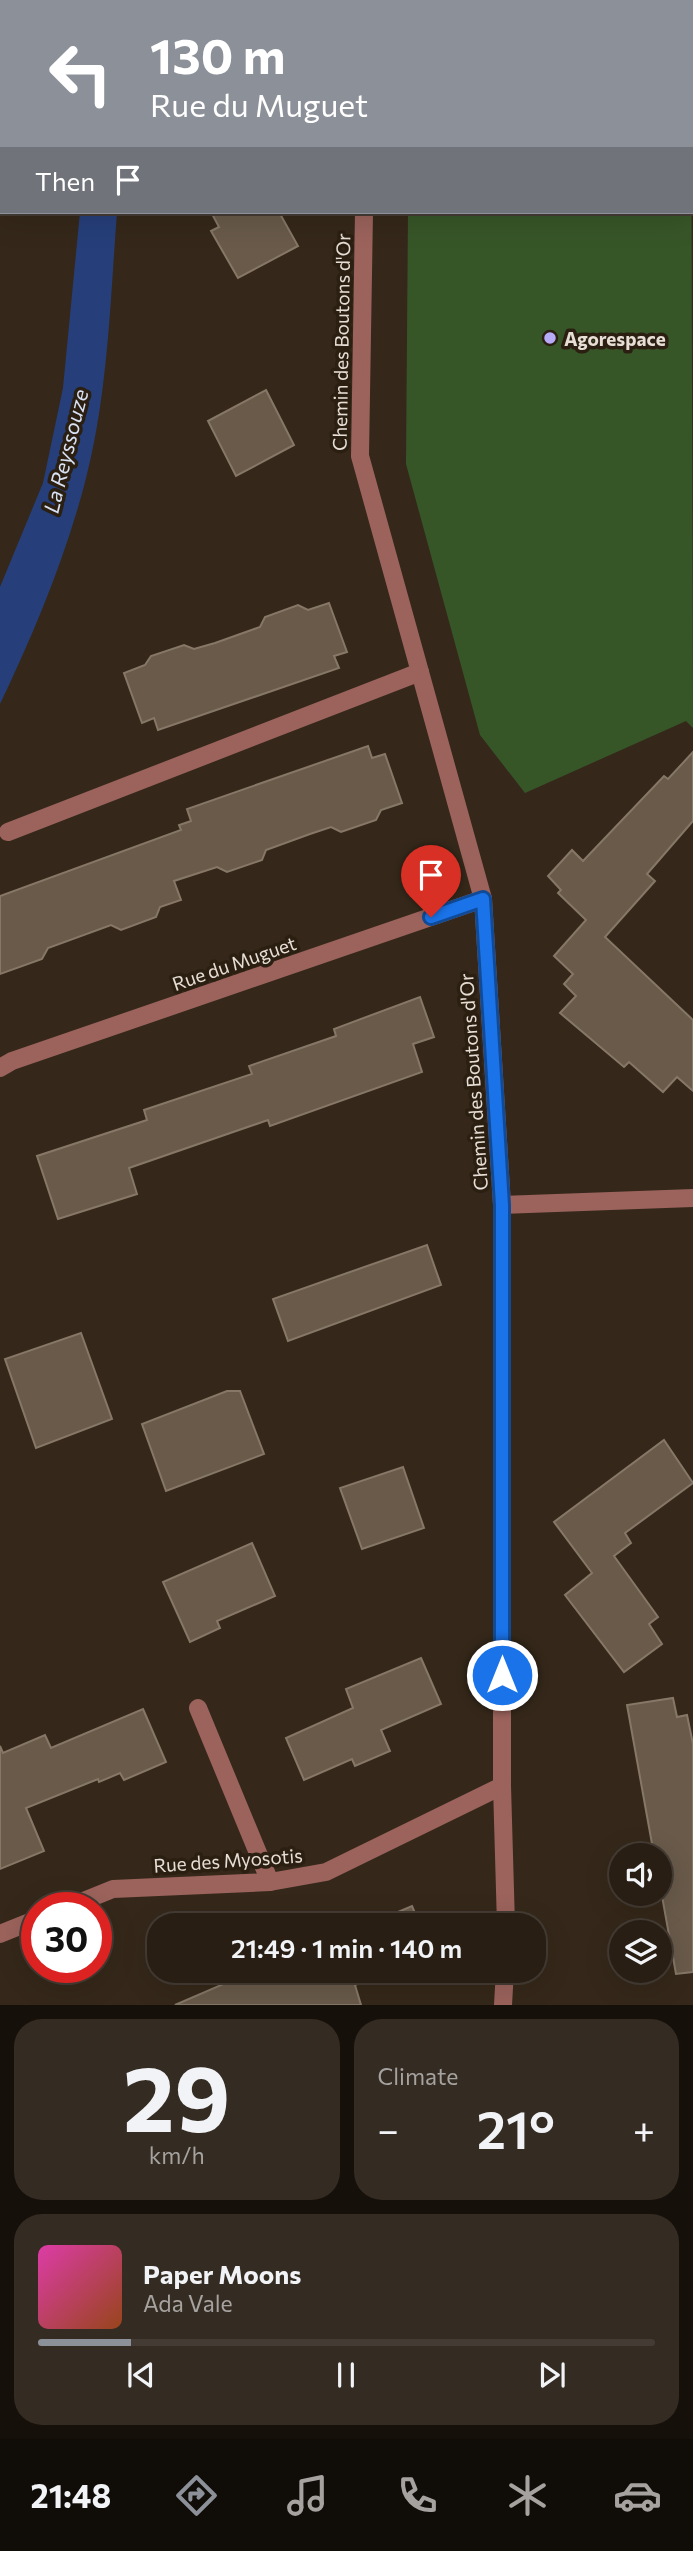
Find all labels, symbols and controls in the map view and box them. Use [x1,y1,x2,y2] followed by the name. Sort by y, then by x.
[150,24,285,84] text: 130 m
[35,28,126,119] icon: left
[150,84,368,124] text: Rue du Muguet
[109,161,147,199] icon: arrive
[35,165,95,196] text: Then
[328,233,354,451] street label: Chemin des Boutons d'Or
[564,327,666,350] place label: Agorespace
[542,330,558,346] marker: Agorespace
[38,386,92,516] water label: La Reyssouze
[401,845,461,917] pin
[412,856,450,894] icon: arrive
[169,931,299,995] street label: Rue du Muguet
[454,972,492,1191] street label: Chemin des Boutons d'Or
[465,1638,539,1712] position arrow
[153,1843,303,1877] street label: Rue des Myosotis
[609,1843,672,1983] map controls
[609,1843,672,1906] button: sound
[21,1892,112,1983] speed limit sign: 30
[609,1920,672,1983] button: layers
[231,1932,462,1963] text: 21:49 · 1 min · 140 m
[123,2039,230,2151] text: 29
[378,2062,459,2090] text: Climate
[477,2096,555,2160] text: 21°
[378,2105,399,2152] text: −
[633,2105,655,2152] text: +
[149,2141,205,2169] text: km/h
[143,2258,301,2289] text: Paper Moons
[143,2289,233,2317] text: Ada Vale
[122,2356,160,2394] icon: previous
[327,2356,365,2394] icon: pause
[533,2356,571,2394] icon: next
[172,2471,221,2520] icon: directions
[283,2471,332,2520] icon: music
[393,2471,442,2520] icon: phone
[503,2471,552,2520] icon: climate
[613,2471,662,2520] icon: car
[31,2475,111,2515] text: 21:48

